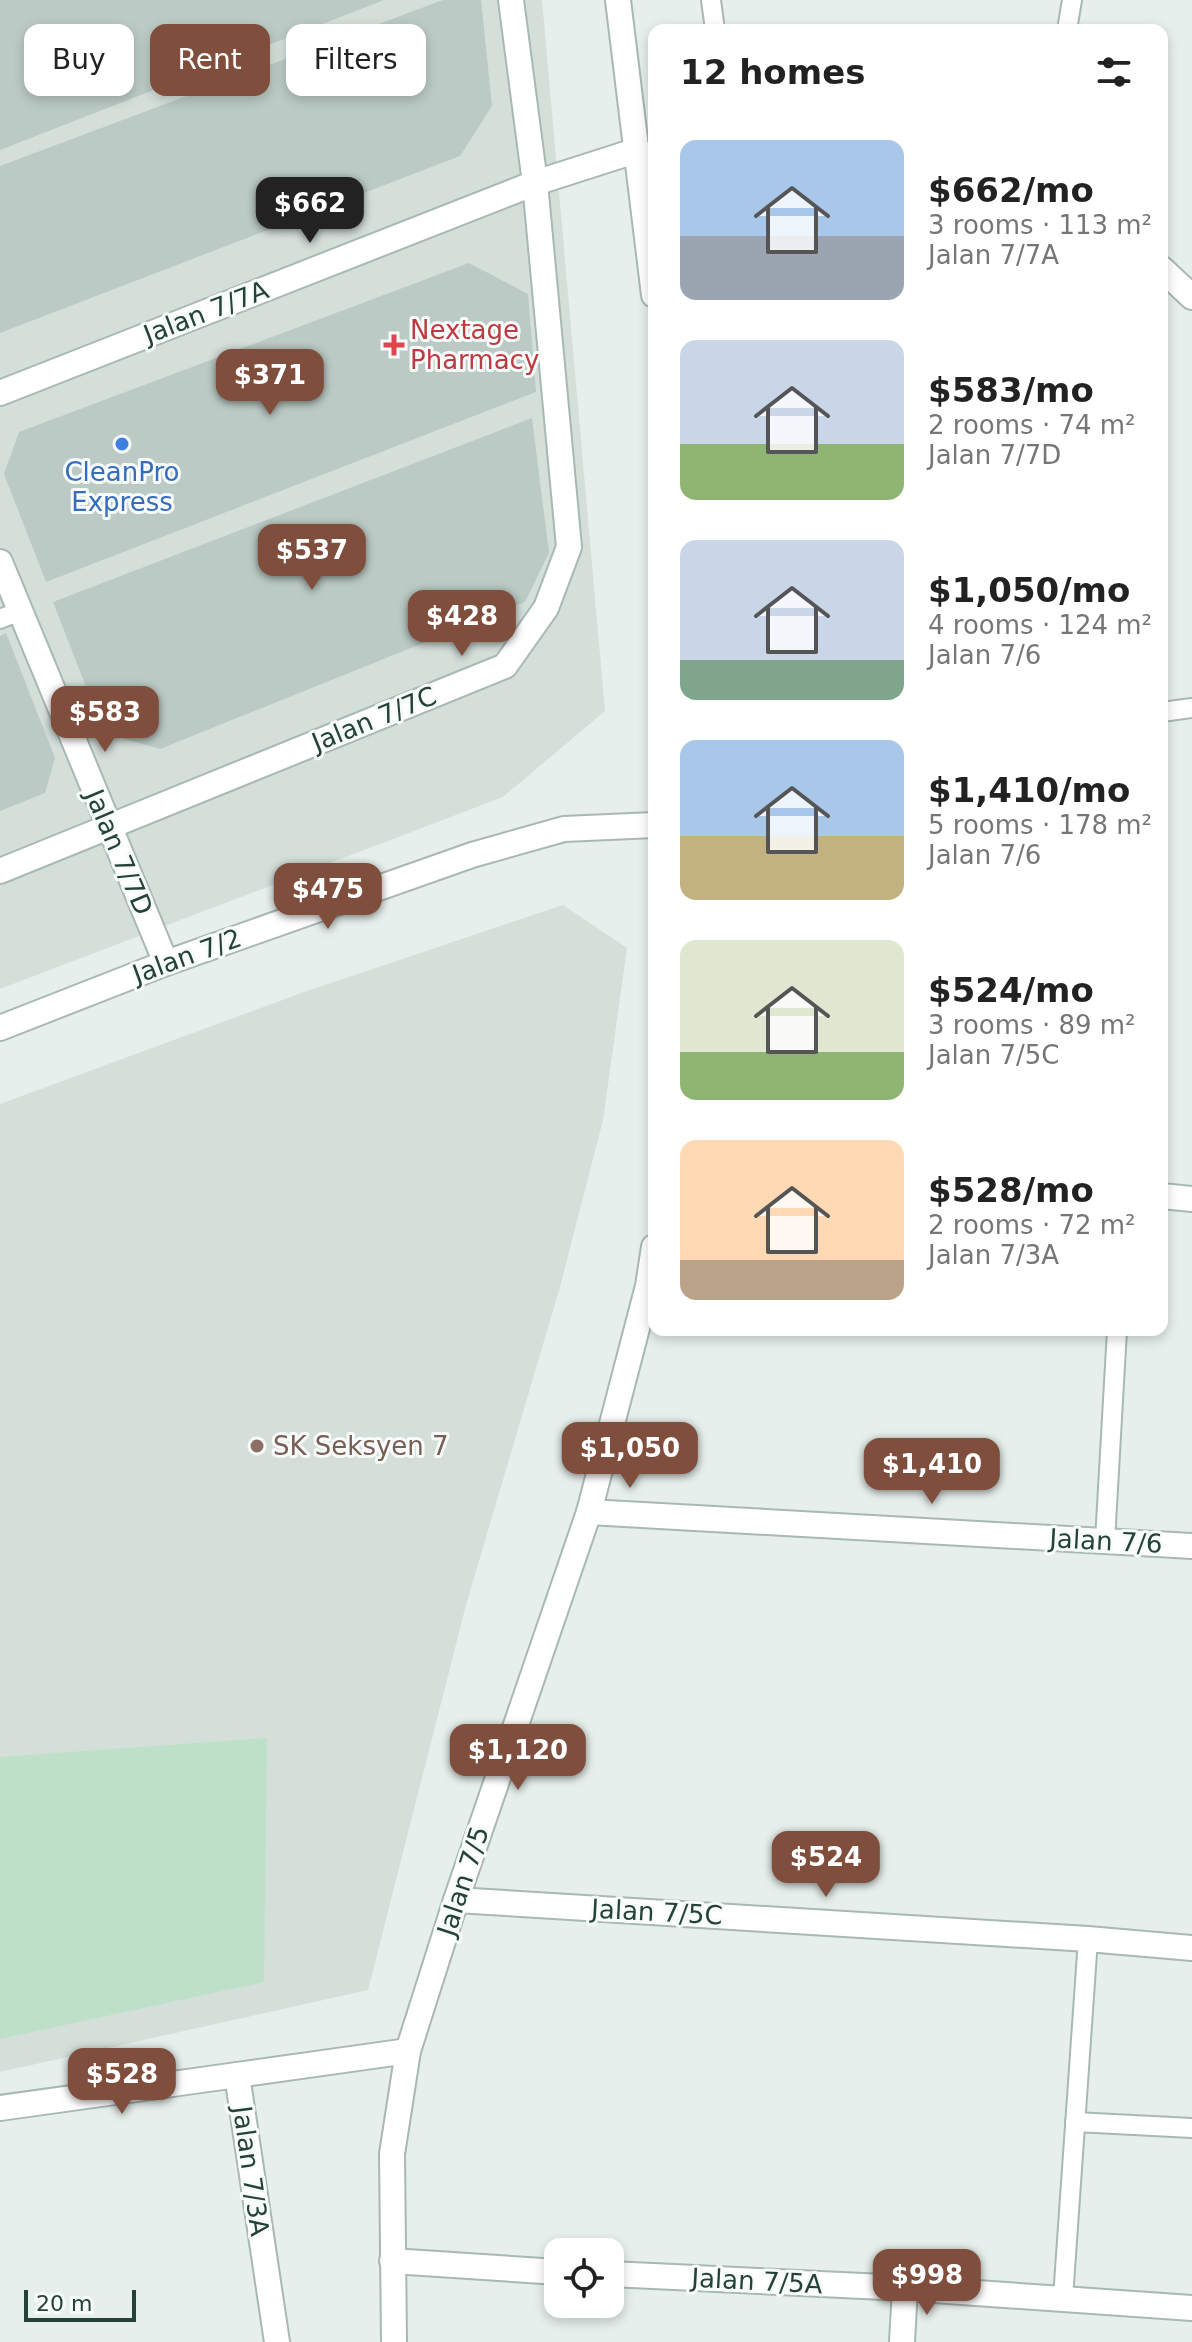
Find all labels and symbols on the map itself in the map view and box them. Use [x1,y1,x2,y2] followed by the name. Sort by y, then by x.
[263,177,357,245] pin: $662
[138,274,273,350] street label: Jalan 7/7A
[410,315,539,375] place label: Nextage Pharmacy
[385,336,403,354] marker: Nextage Pharmacy
[223,349,317,417] pin: $371
[113,435,131,453] marker: CleanPro Express
[64,457,180,517] place label: CleanPro Express
[265,524,359,592] pin: $537
[415,590,509,658] pin: $428
[306,680,441,758] street label: Jalan 7/7C
[58,686,152,754] pin: $583
[78,783,159,919] street label: Jalan 7/7D
[281,863,375,931] pin: $475
[127,923,245,990] street label: Jalan 7/2
[565,1422,695,1490] pin: $1,050
[273,1431,449,1461] place label: SK Seksyen 7
[248,1437,266,1455] marker: SK Seksyen 7
[867,1438,997,1506] pin: $1,410
[1047,1523,1163,1559] street label: Jalan 7/6
[453,1724,583,1792] pin: $1,120
[431,1822,495,1941] street label: Jalan 7/5
[779,1831,873,1899] pin: $524
[589,1893,723,1930] street label: Jalan 7/5C
[75,2048,169,2116] pin: $528
[227,2102,275,2238] street label: Jalan 7/3A
[880,2249,974,2317] pin: $998
[689,2262,823,2299] street label: Jalan 7/5A
[24,2286,136,2322] scale bar

